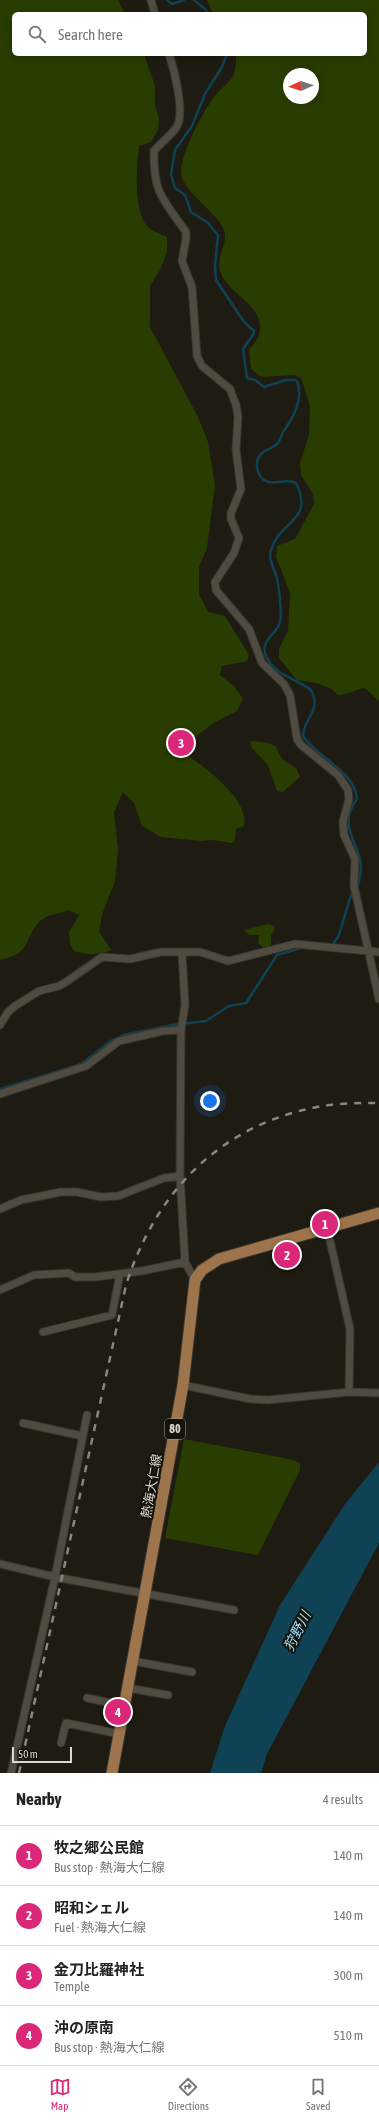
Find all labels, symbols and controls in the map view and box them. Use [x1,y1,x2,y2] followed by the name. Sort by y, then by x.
[12,12,367,56] search box
[26,23,48,45] icon: search
[58,26,123,43] text: Search here
[283,68,319,104] north arrow
[168,728,194,758] pin: 3
[200,1091,220,1111] your location
[312,1209,338,1239] pin: 1
[274,1240,300,1270] pin: 2
[165,1419,185,1439] road number: 80
[138,1453,165,1519] street label: 熱海大仁線
[280,1607,315,1653] water label: 狩野川
[105,1697,131,1727] pin: 4
[12,1745,72,1764] scale bar
[18,1748,38,1760] text: 50 m
[16,1789,62,1809] text: Nearby
[323,1792,363,1807] text: 4 results
[54,1839,144,1856] text: 牧之郷公民館
[26,1848,32,1863] text: 1
[334,1848,363,1863] text: 140 m
[54,1860,165,1875] text: Bus stop · 熱海大仁線
[54,1899,129,1916] text: 昭和シェル
[26,1908,32,1923] text: 2
[334,1908,363,1923] text: 140 m
[54,1920,146,1935] text: Fuel · 熱海大仁線
[54,1961,144,1978] text: 金刀比羅神社
[26,1968,32,1983] text: 3
[334,1968,363,1983] text: 300 m
[54,1979,90,1994] text: Temple
[54,2019,114,2036] text: 沖の原南
[26,2028,32,2043] text: 4
[334,2028,363,2043] text: 510 m
[54,2040,165,2055] text: Bus stop · 熱海大仁線
[49,2076,71,2112] tab: Map
[168,2076,209,2112] tab: Directions
[306,2076,330,2112] tab: Saved

